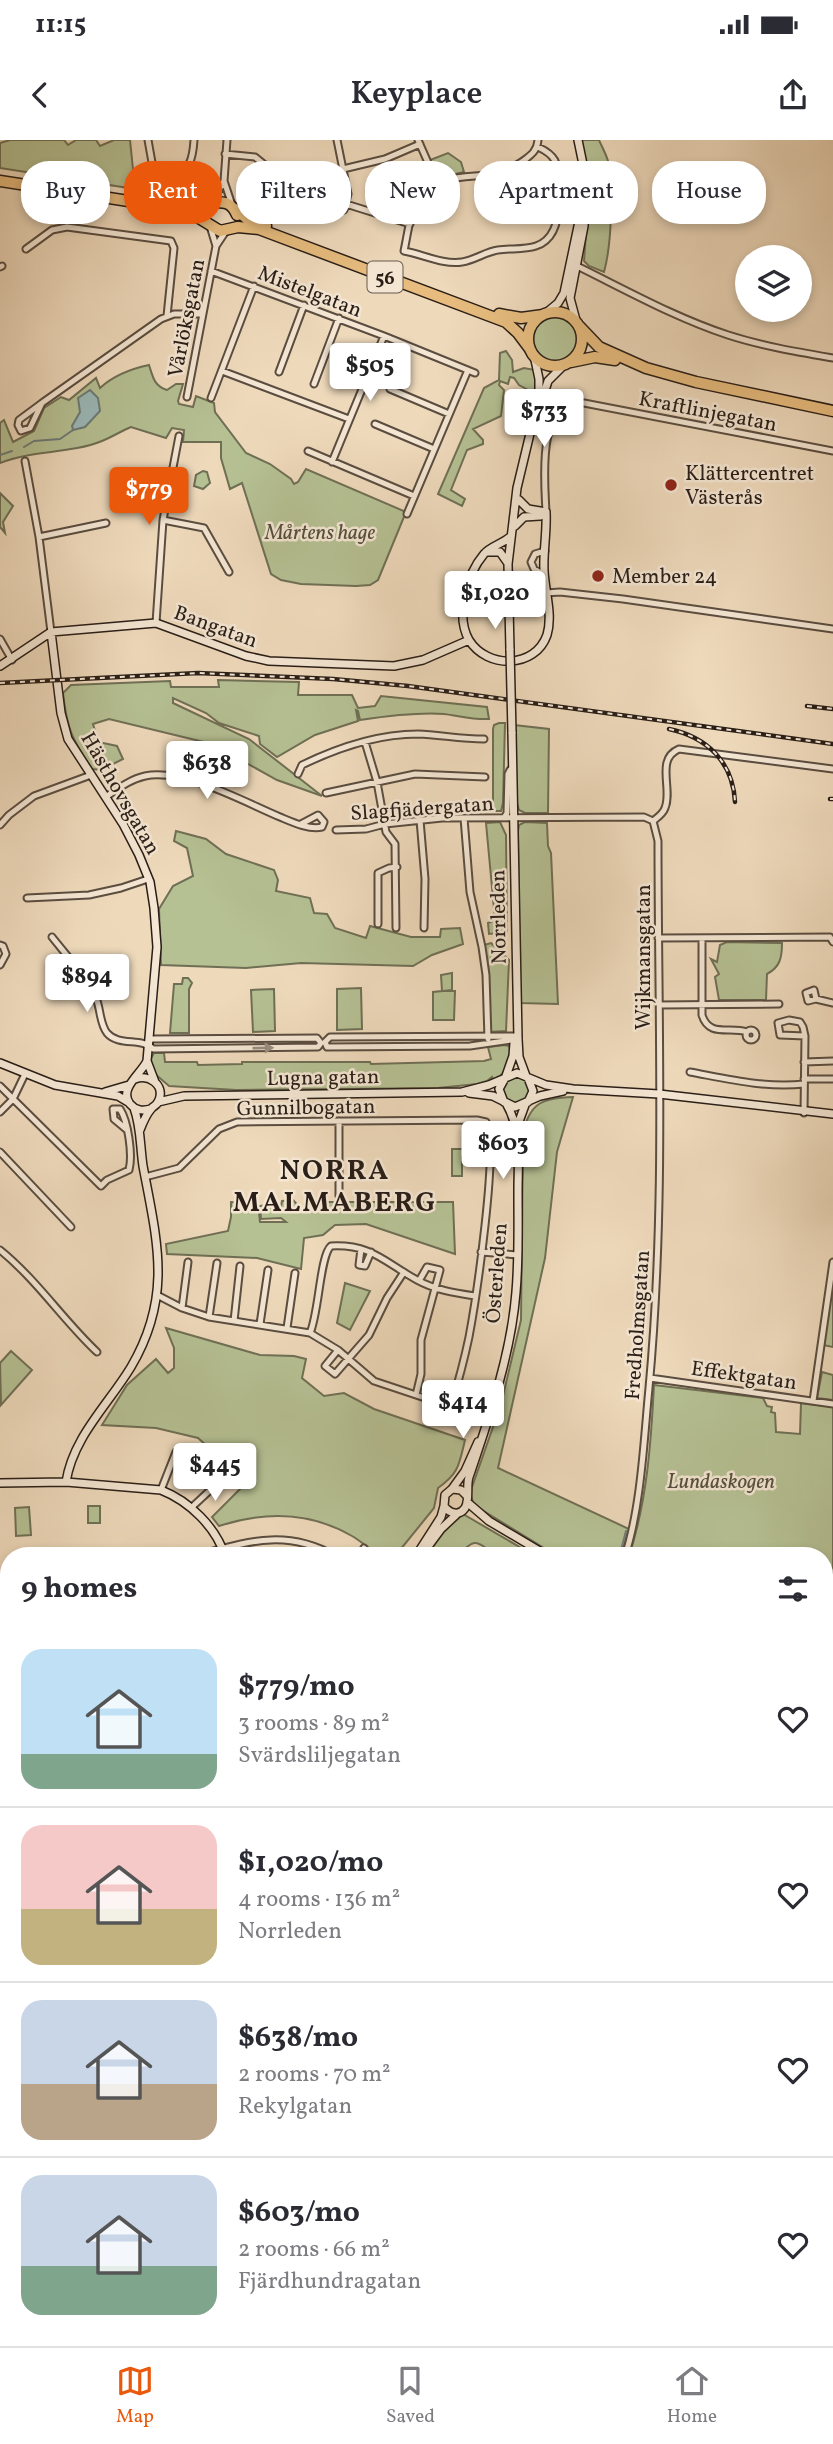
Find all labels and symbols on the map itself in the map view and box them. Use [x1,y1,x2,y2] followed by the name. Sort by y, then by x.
[162,256,213,380] street label: Vårlöksgatan
[253,259,366,326] street label: Mistelgatan
[368,262,402,293] road number: 56
[329,344,411,403] pin: $505
[636,385,779,440] street label: Kraftlinjegatan
[503,390,585,449] pin: $733
[685,460,814,513] place label: Klättercentret Västerås
[108,468,190,527] pin: $779
[663,477,679,493] marker: Klättercentret Västerås
[264,519,375,548] park label: Mårtens hage
[612,563,717,592] place label: Member 24
[590,568,606,584] marker: Member 24
[438,572,552,631] pin: $1,020
[169,599,261,656] street label: Bangatan
[73,727,167,861] street label: Hästhovsgatan
[166,742,248,801] pin: $638
[349,790,495,829] street label: Slagfjädergatan
[484,869,515,965] street label: Norrleden
[630,884,659,1030] street label: Wijkmansgatan
[46,954,128,1014] pin: $894
[252,1042,274,1054] one-way arrow
[266,1063,380,1094] street label: Lugna gatan
[236,1093,376,1124] street label: Gunnilbogatan
[462,1122,544,1181] pin: $603
[233,1152,437,1223] district label: NORRA MALMABERG
[480,1222,515,1324] street label: Österleden
[619,1249,658,1401] street label: Fredholmsgatan
[689,1355,799,1398] street label: Effektgatan
[422,1380,504,1440] pin: $414
[174,1444,256,1503] pin: $445
[667,1468,775,1497] park label: Lundaskogen

